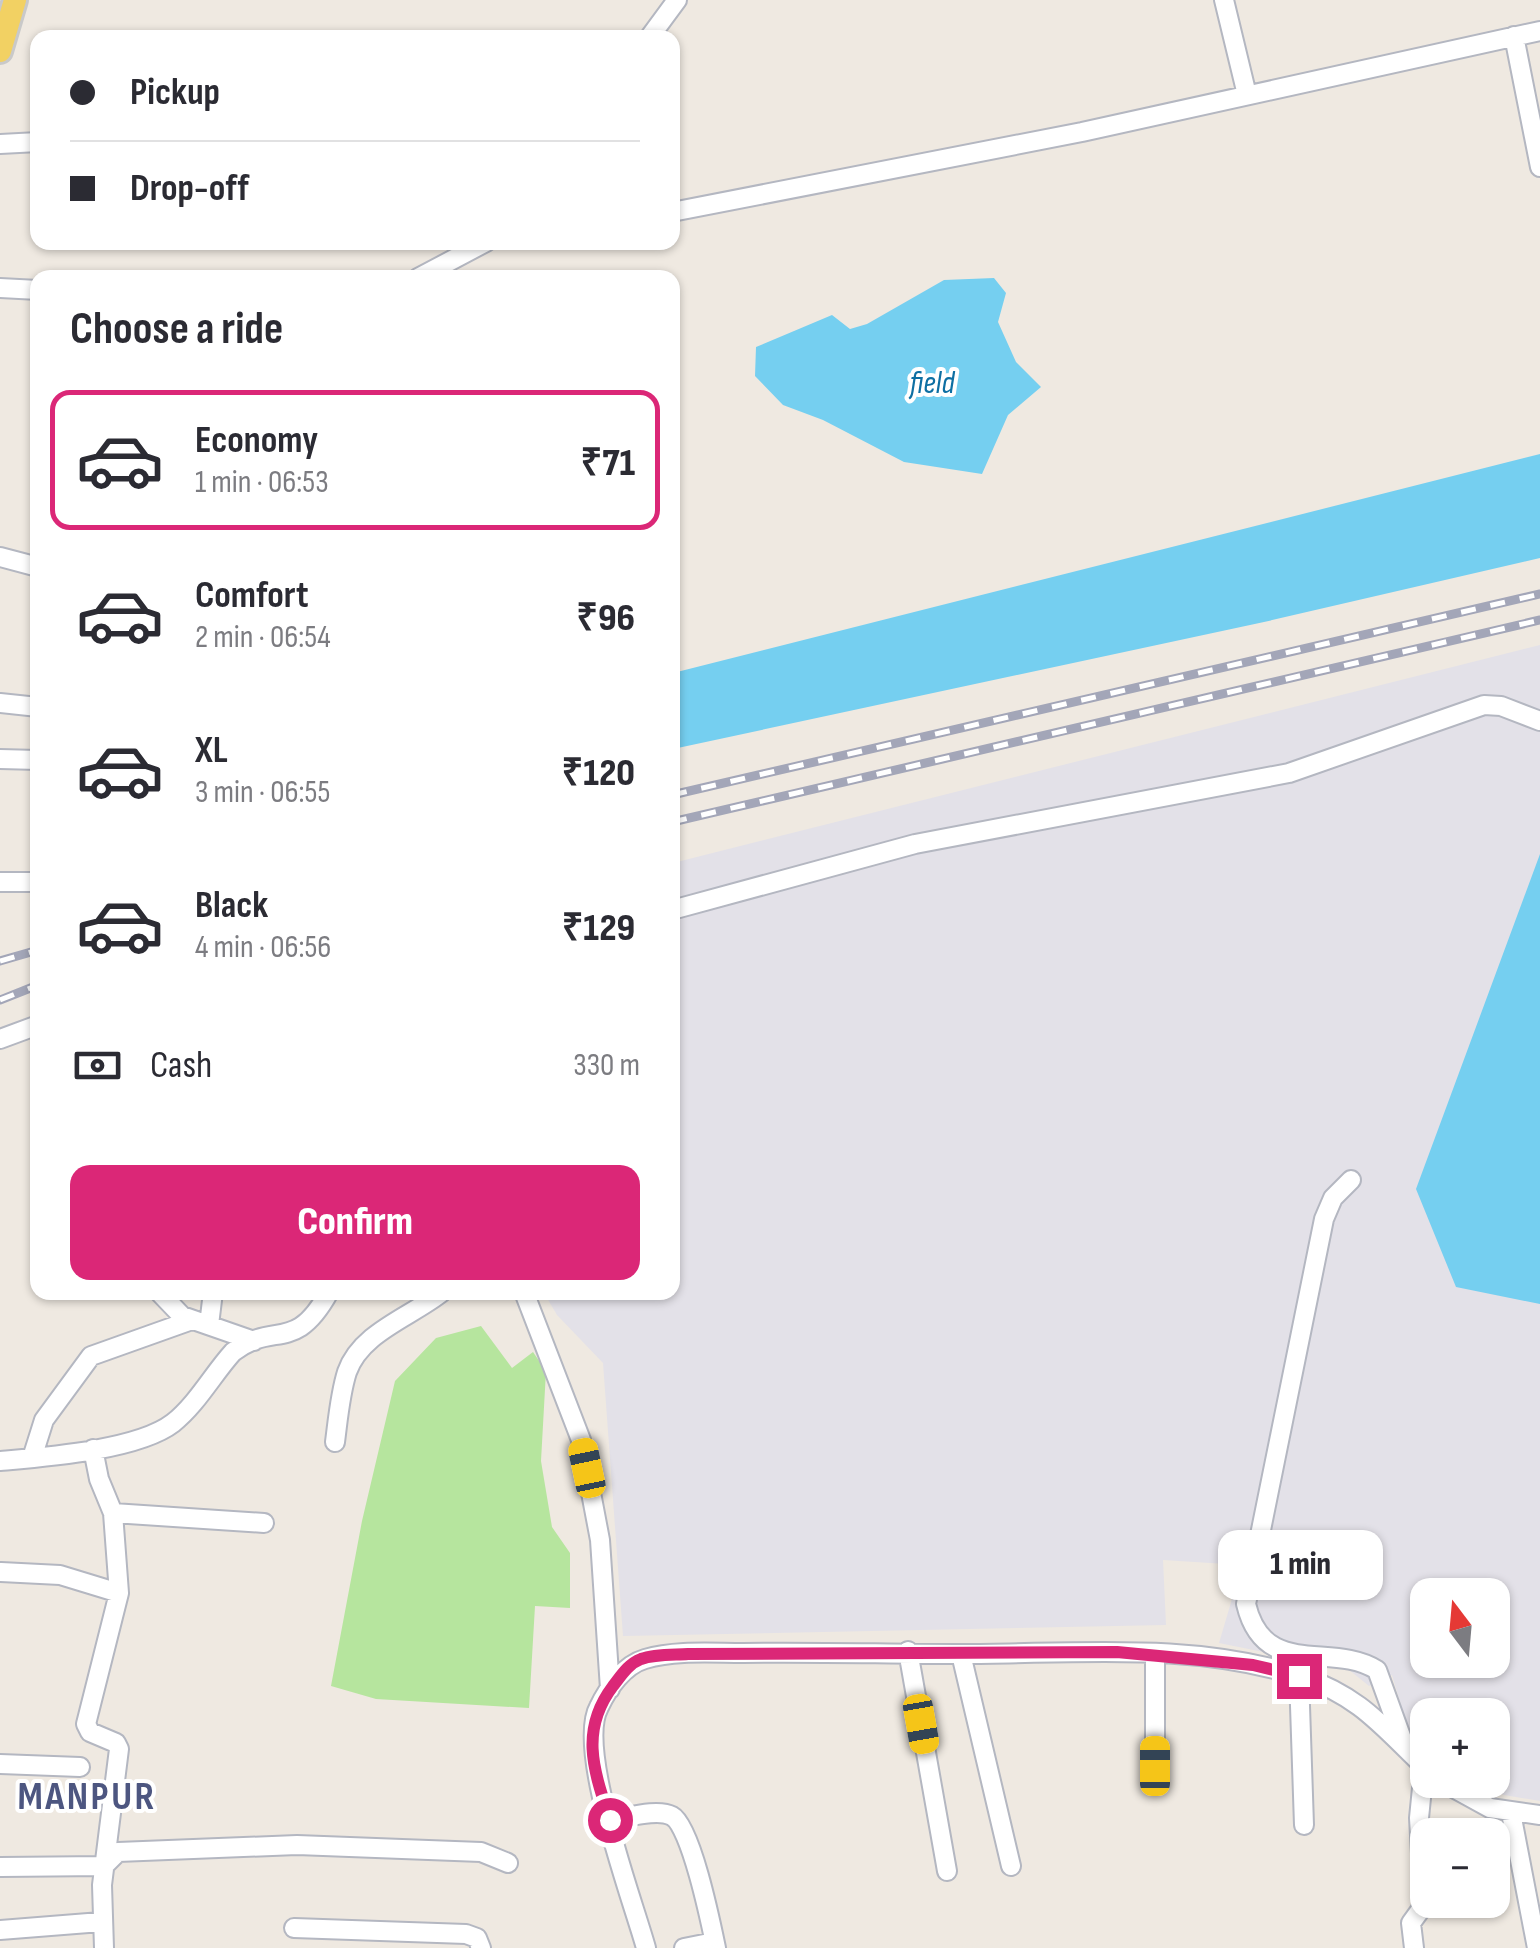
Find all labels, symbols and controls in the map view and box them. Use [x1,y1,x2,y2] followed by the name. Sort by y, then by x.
[130,70,220,115] text: Pickup
[130,166,249,211] text: Drop-off
[70,302,283,357] text: Choose a ride
[908,364,955,403] water label: field
[75,415,165,505] icon: car
[195,418,318,463] text: Economy
[580,441,635,486] text: ₹71
[195,463,329,502] text: 1 min · 06:53
[75,570,165,660] icon: car
[195,573,309,618] text: Comfort
[576,596,635,641] text: ₹96
[195,618,331,657] text: 2 min · 06:54
[75,725,165,815] icon: car
[195,728,228,773] text: XL
[562,751,635,796] text: ₹120
[195,773,330,812] text: 3 min · 06:55
[75,880,165,970] icon: car
[195,883,268,928] text: Black
[562,906,635,951] text: ₹129
[195,928,331,967] text: 4 min · 06:56
[70,1038,125,1093] icon: cash
[150,1043,212,1088] text: Cash
[573,1046,640,1085] text: 330 m
[70,1165,640,1280] button: Confirm
[566,1436,608,1500] car
[1216,1531,1382,1601] callout: 1 min
[1270,1545,1331,1584] text: 1 min
[1410,1578,1510,1678] north arrow
[1410,1578,1510,1918] map controls
[1277,1654,1322,1699] route end
[901,1692,941,1756] car
[1410,1698,1510,1798] button: +
[1140,1736,1170,1796] car
[17,1773,157,1821] district label: MANPUR
[588,1798,633,1843] route start
[1410,1818,1510,1918] button: −

